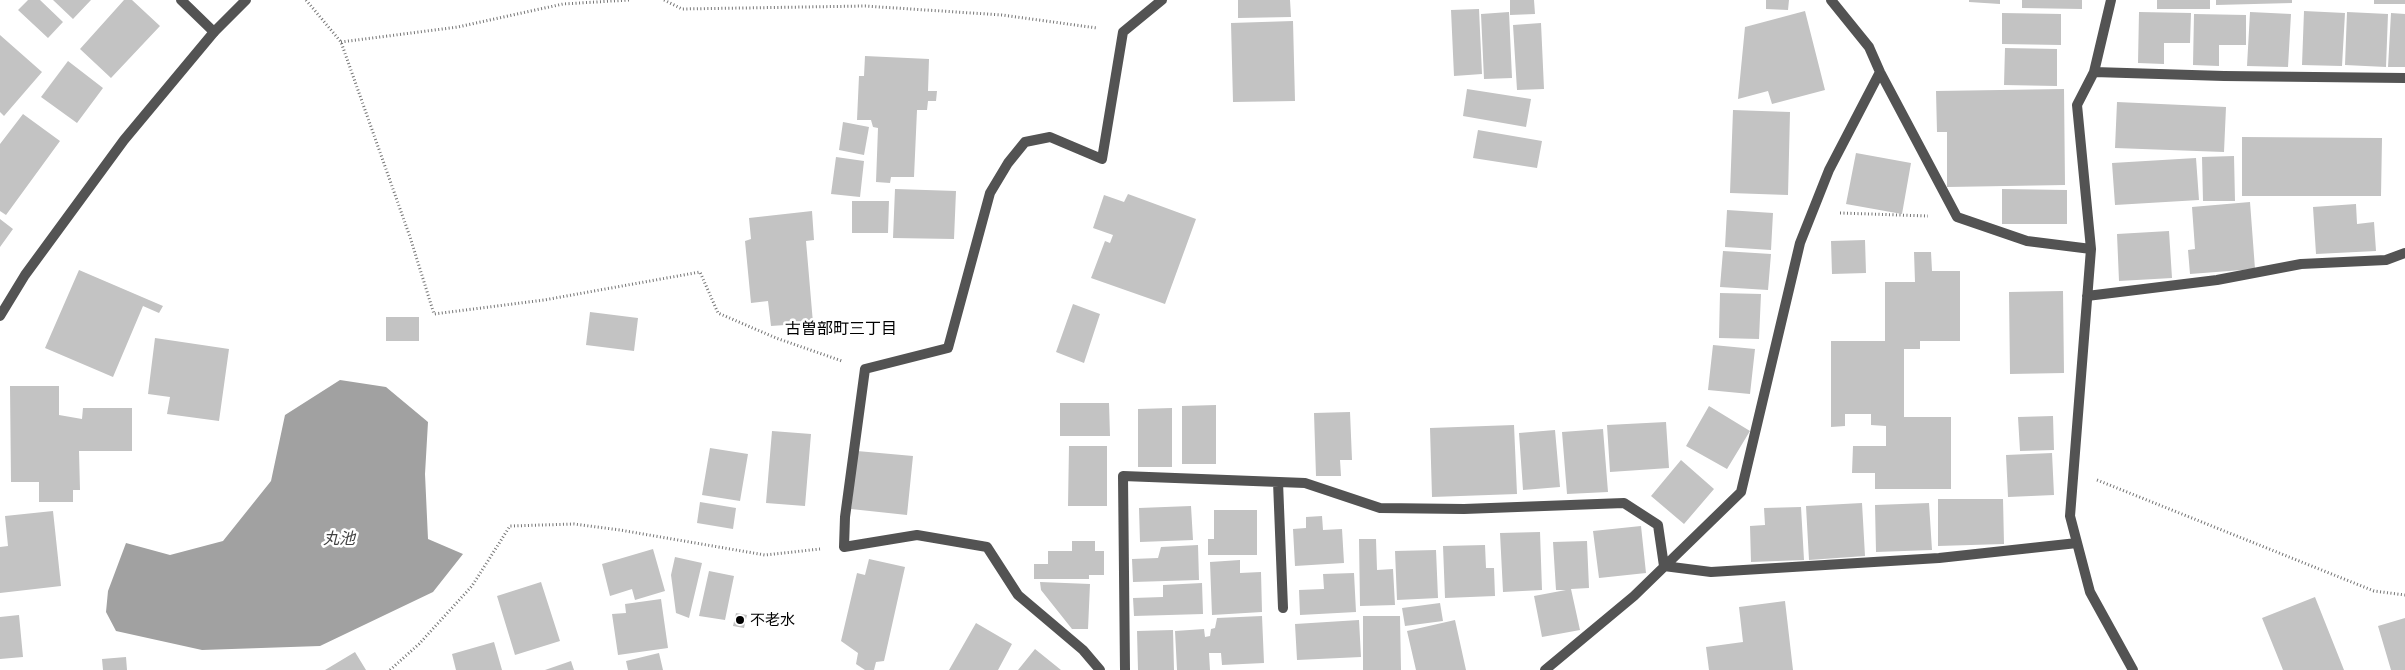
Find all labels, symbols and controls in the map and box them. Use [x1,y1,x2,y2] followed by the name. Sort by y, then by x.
[785,319,897,339] district label: 古曽部町三丁目
[323,529,355,549] water label: 丸池
[750,611,795,629] place label: 不老水
[734,614,746,626] marker: 不老水

